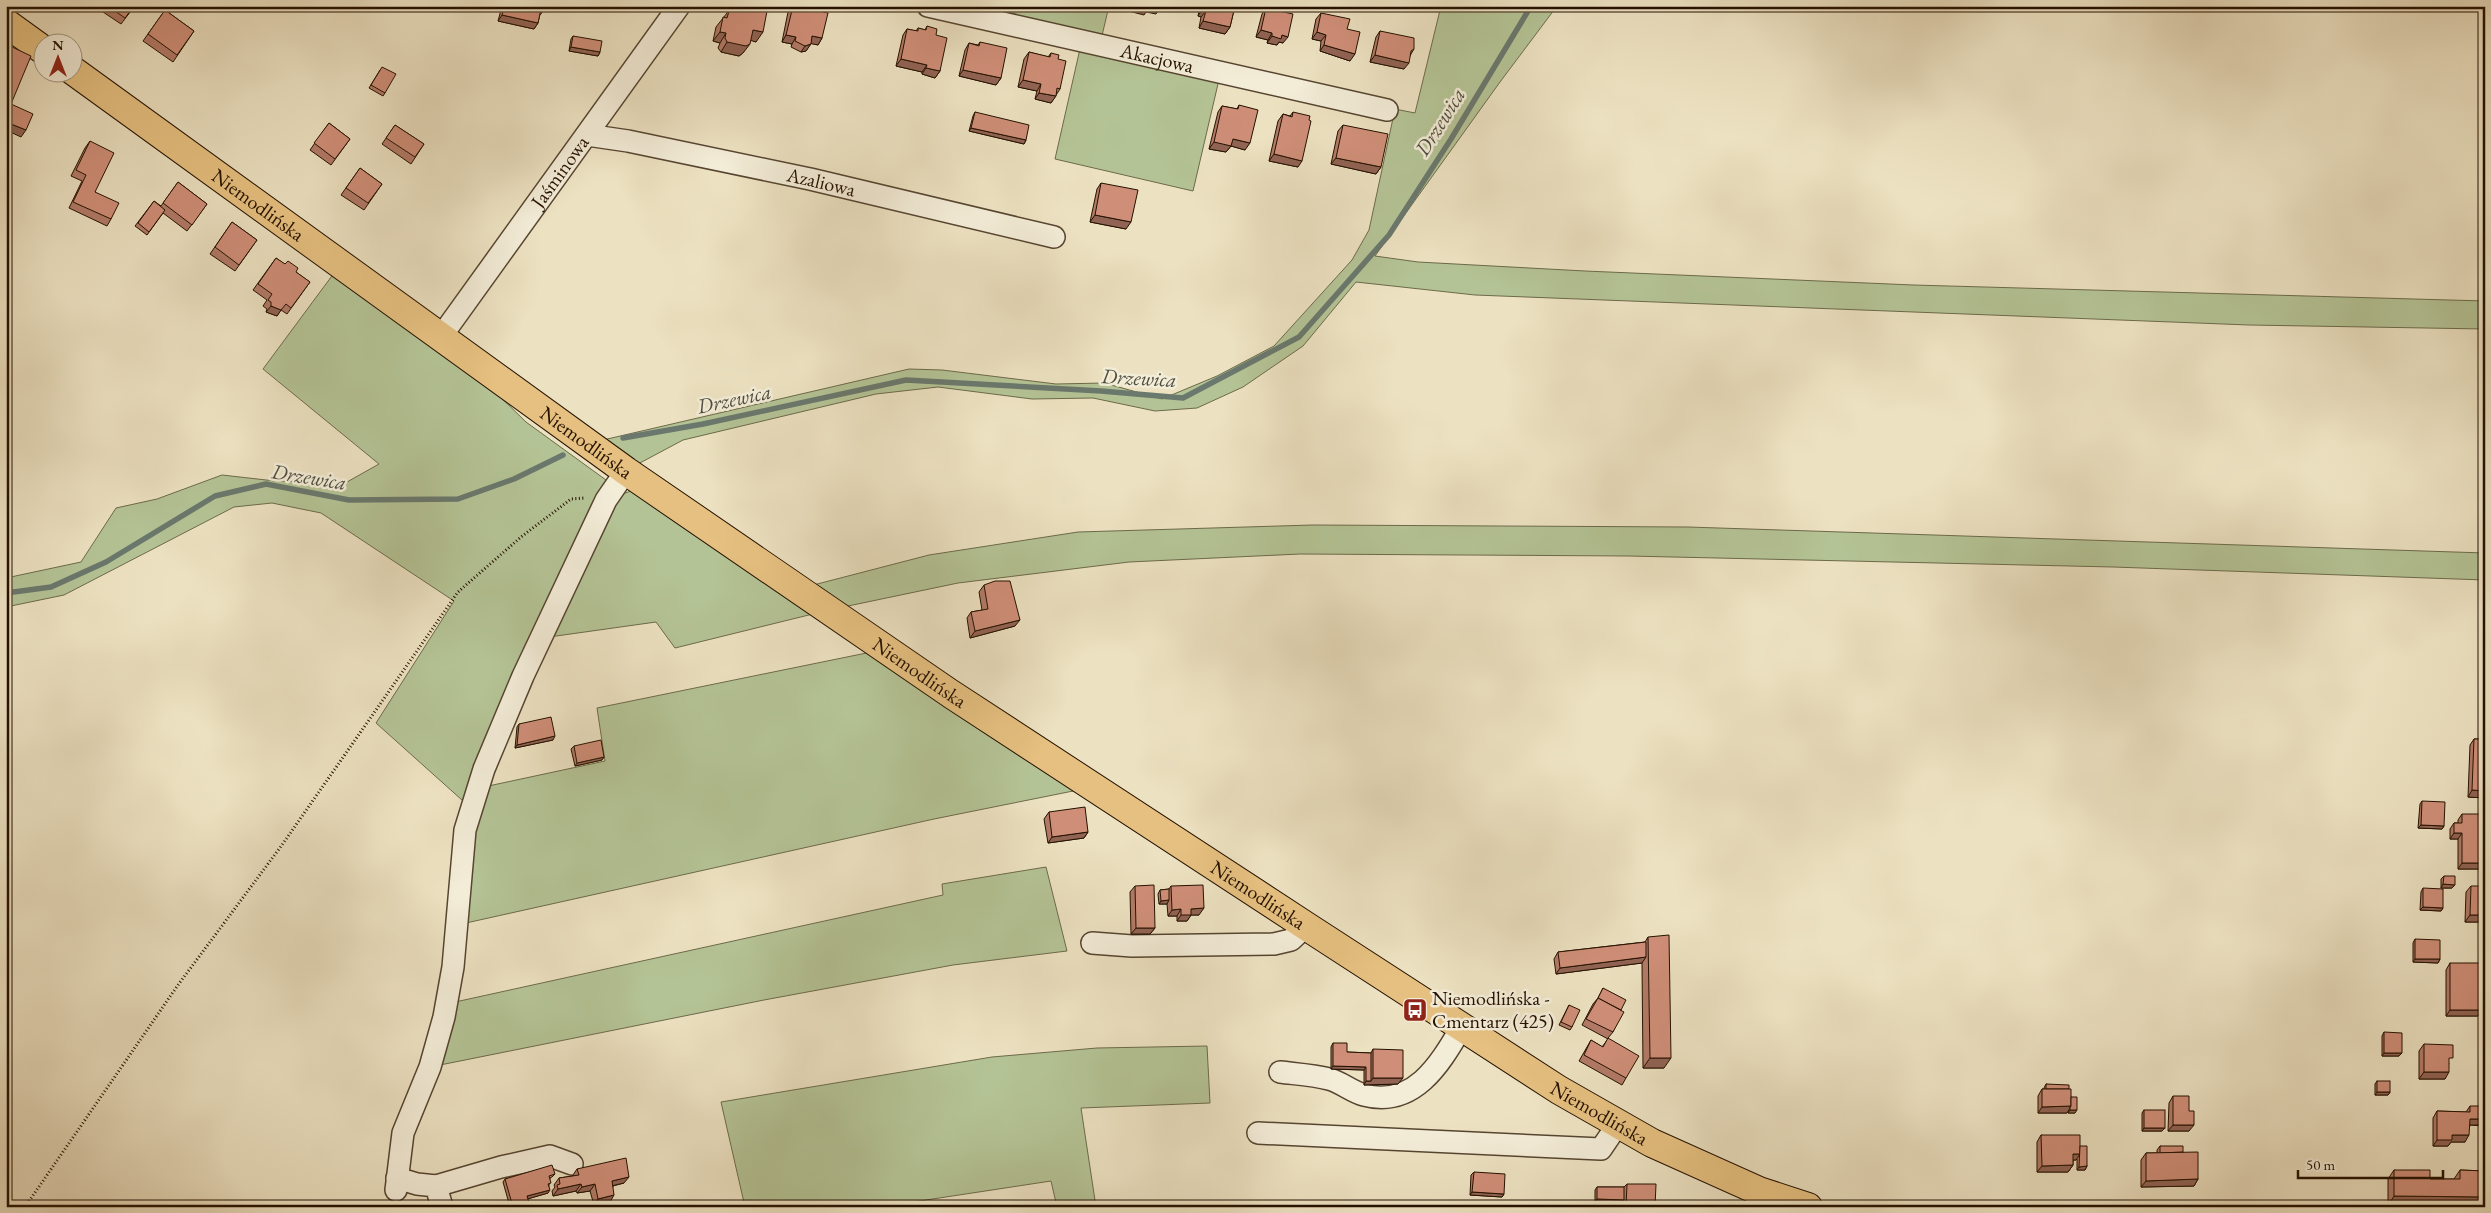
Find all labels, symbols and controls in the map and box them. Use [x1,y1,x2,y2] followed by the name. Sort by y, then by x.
[32,32,82,82] north arrow
[52,36,64,54] text: N
[1117,37,1196,79] street label: Akacjowa
[1408,83,1471,162] water label: Drzewica
[524,130,595,215] street label: Jaśminowa
[784,161,858,202] street label: Azaliowa
[207,163,310,247] street label: Niemodlińska
[1100,362,1177,393] water label: Drzewica
[693,377,773,420] water label: Drzewica
[535,400,638,485] street label: Niemodlińska
[269,457,348,496] water label: Drzewica
[868,631,972,714] street label: Niemodlińska
[1206,854,1311,935] street label: Niemodlińska
[1432,985,1554,1034] place label: Niemodlińska - Cmentarz (425)
[1402,997,1428,1023] bus stop icon: Niemodlińska - Cmentarz (425)
[1546,1075,1653,1151] street label: Niemodlińska
[2298,1148,2444,1180] scale bar
[2306,1155,2335,1174] text: 50 m

